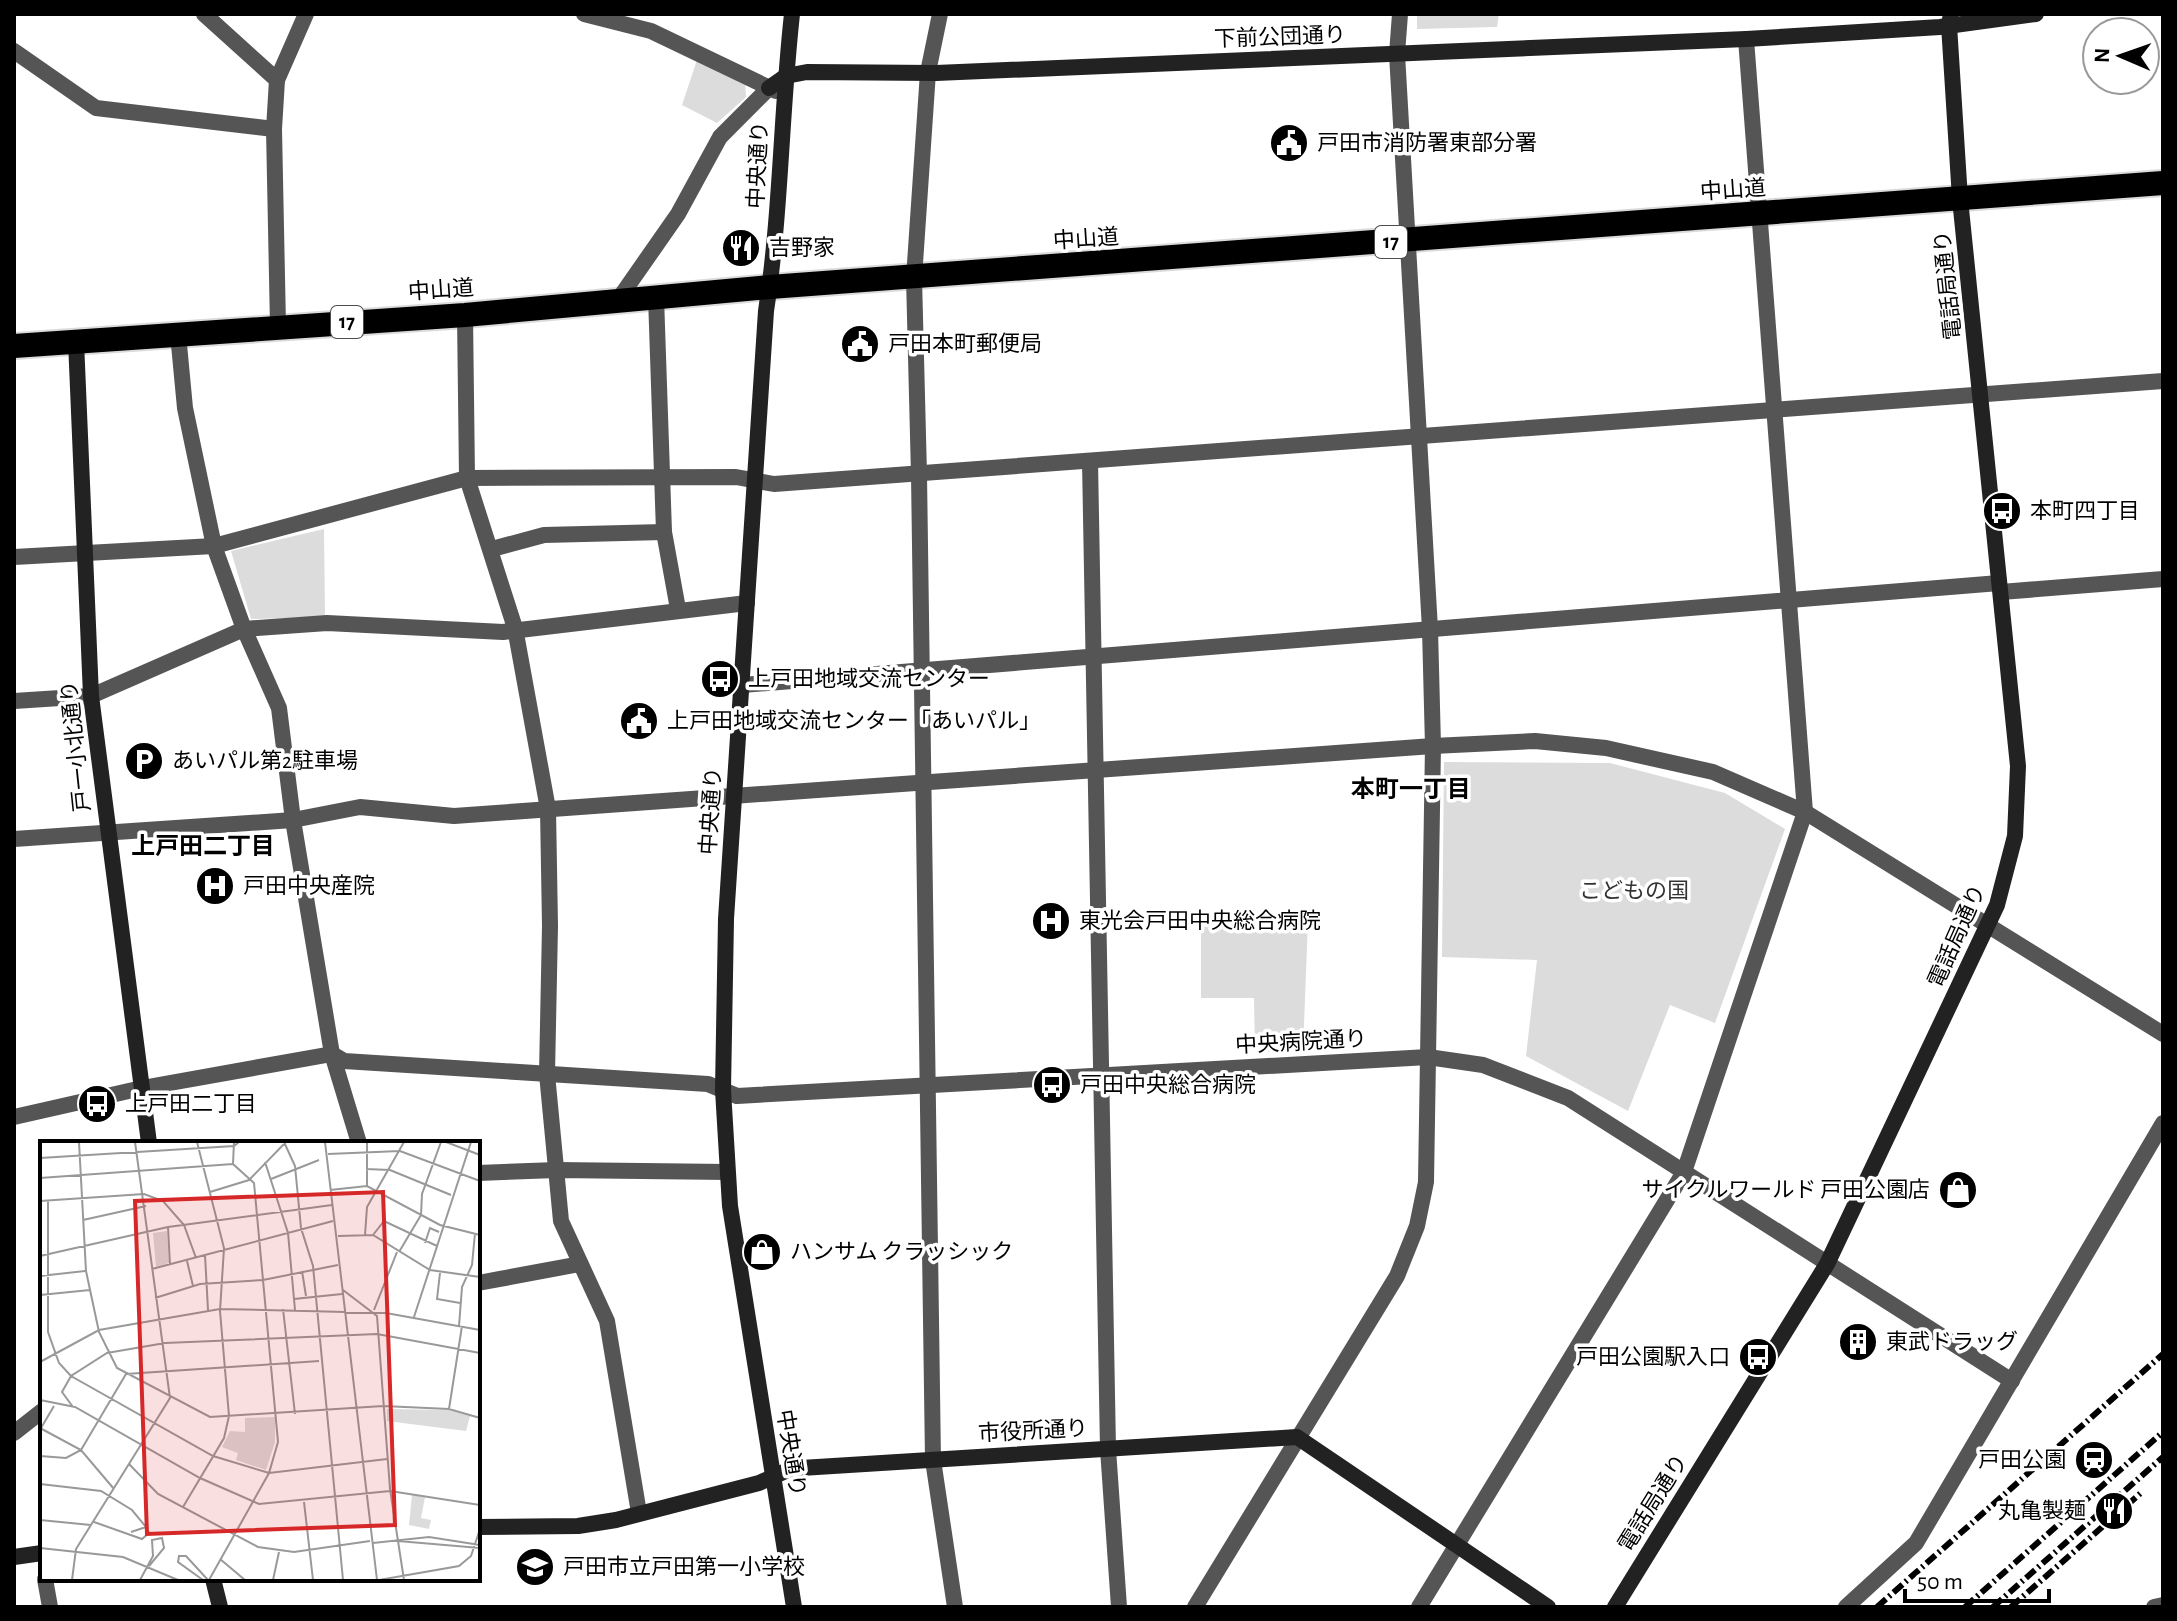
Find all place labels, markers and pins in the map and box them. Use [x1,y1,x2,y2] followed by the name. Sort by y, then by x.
[1268,122,1310,164] public building icon: 戸田市消防署東部分署
[1317,131,1537,154] place label: 戸田市消防署東部分署
[720,227,762,269] restaurant icon: 吉野家
[769,236,835,259] place label: 吉野家
[839,323,881,365] public building icon: 戸田本町郵便局
[888,332,1042,355] place label: 戸田本町郵便局
[1981,490,2023,532] bus stop icon: 本町四丁目
[2030,499,2140,522] place label: 本町四丁目
[699,658,741,700] bus stop icon: 上戸田地域交流センター
[748,667,990,690] place label: 上戸田地域交流センター
[618,700,660,742] public building icon: 上戸田地域交流センター「あいパル」
[667,709,1041,732] place label: 上戸田地域交流センター「あいパル」
[123,740,165,782] parking icon: あいパル第2駐車場
[172,749,358,772] place label: あいパル第2駐車場
[194,865,236,907] hospital icon: 戸田中央産院
[243,874,375,897] place label: 戸田中央産院
[1030,900,1072,942] hospital icon: 東光会戸田中央総合病院
[1079,909,1321,932] place label: 東光会戸田中央総合病院
[1031,1064,1073,1106] bus stop icon: 戸田中央総合病院
[1080,1073,1256,1096] place label: 戸田中央総合病院
[76,1083,118,1125] bus stop icon: 上戸田二丁目
[125,1092,257,1115] place label: 上戸田二丁目
[1937,1169,1979,1211] shop icon: サイクルワールド 戸田公園店
[1641,1178,1930,1201] place label: サイクルワールド 戸田公園店
[741,1231,783,1273] shop icon: ハンサム クラッシック
[790,1241,1013,1263] place label: ハンサム クラッシック
[1837,1321,1879,1363] building icon: 東武ドラッグ
[1886,1330,2018,1353] place label: 東武ドラッグ
[1737,1336,1779,1378] bus stop icon: 戸田公園駅入口
[1576,1346,1730,1368] place label: 戸田公園駅入口
[2073,1439,2115,1481] station icon: 戸田公園
[1978,1449,2066,1471] place label: 戸田公園
[2093,1490,2135,1532] restaurant icon: 丸亀製麺
[1998,1499,2086,1522] place label: 丸亀製麺
[514,1546,556,1588] school or university icon: 戸田市立戸田第一小学校
[563,1555,805,1578] place label: 戸田市立戸田第一小学校

